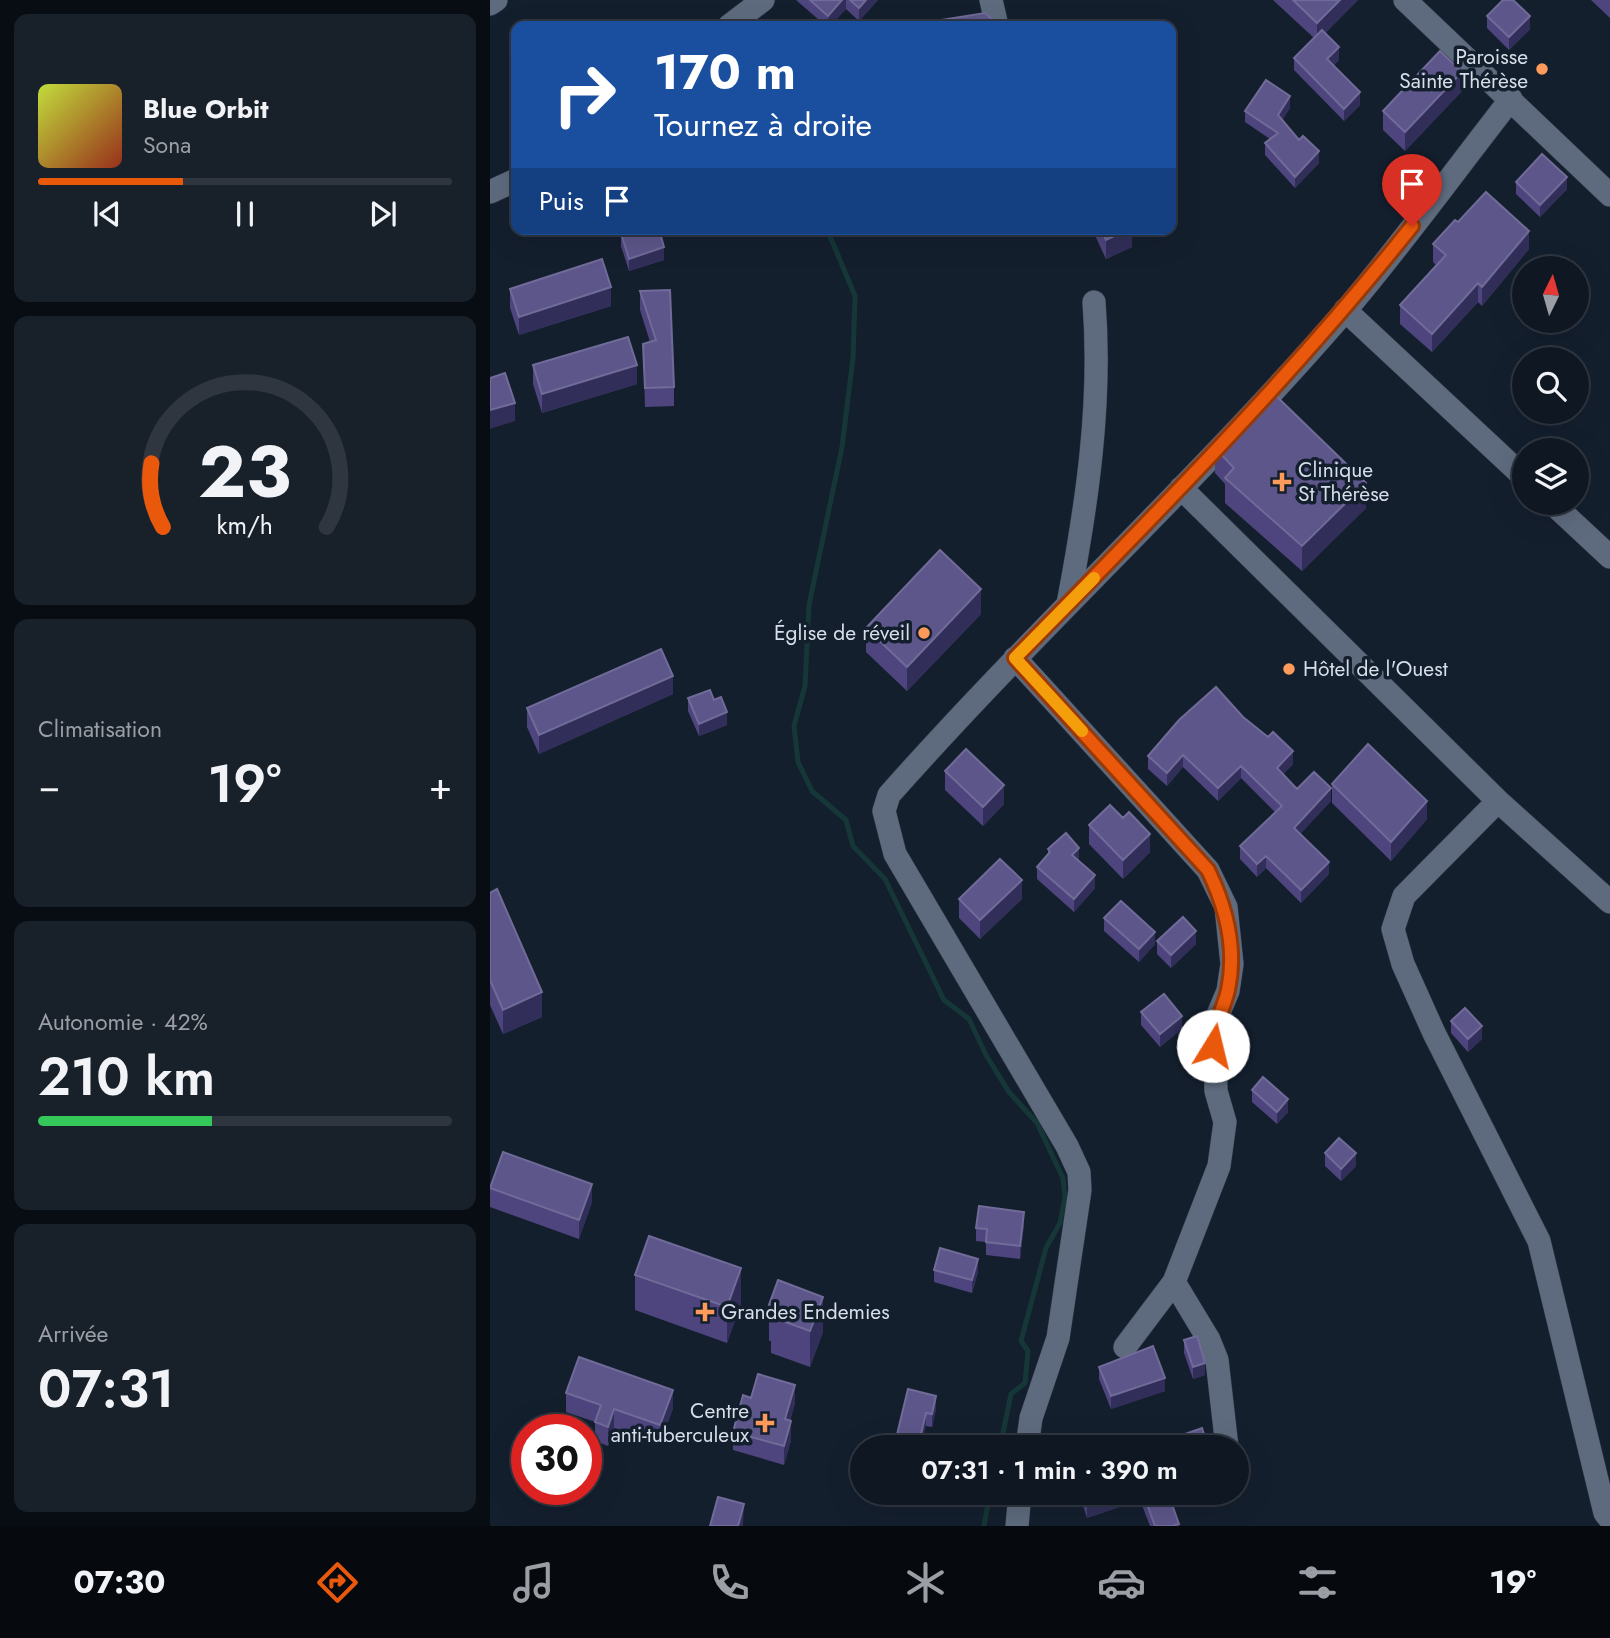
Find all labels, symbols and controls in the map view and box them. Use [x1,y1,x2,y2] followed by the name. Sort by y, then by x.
[654,37,796,107] text: 170 m
[1399,42,1528,96] place label: Paroisse Sainte Thérèse
[539,49,630,140] icon: right
[1534,61,1550,77] marker: Paroisse Sainte Thérèse
[143,90,268,128] text: Blue Orbit
[654,102,872,148] text: Tournez à droite
[143,128,191,162] text: Sona
[1382,154,1442,226] pin
[1393,165,1431,203] icon: arrive
[539,182,584,220] text: Puis
[598,182,636,220] icon: arrive
[88,195,126,233] icon: previous
[226,195,264,233] icon: pause
[364,195,402,233] icon: next
[1512,256,1589,332] north arrow
[1512,256,1589,515] map controls
[1512,347,1589,424] button: search
[199,419,291,524] text: 23
[1512,438,1589,515] button: layers
[1298,455,1390,509] place label: Clinique St Thérèse
[1272,472,1292,492] marker: Clinique St Thérèse
[217,506,273,542] text: km/h
[774,618,910,648] place label: Église de réveil
[916,625,932,641] marker: Église de réveil
[1303,654,1448,684] place label: Hôtel de l'Ouest
[1281,661,1297,677] marker: Hôtel de l'Ouest
[38,712,162,746] text: Climatisation
[208,746,282,822] text: 19°
[38,758,60,813] text: −
[429,758,452,813] text: +
[38,1005,208,1039] text: Autonomie · 42%
[1176,1009,1250,1083] position arrow
[38,1039,215,1115] text: 210 km
[721,1297,890,1327] place label: Grandes Endemies
[695,1302,715,1322] marker: Grandes Endemies
[38,1317,108,1351] text: Arrivée
[38,1351,175,1427] text: 07:31
[611,1396,749,1450] place label: Centre anti-tuberculeux
[755,1413,775,1433] marker: Centre anti-tuberculeux
[511,1414,602,1505] speed limit sign: 30
[921,1451,1178,1489] text: 07:31 · 1 min · 390 m
[313,1558,362,1607] icon: directions
[509,1558,558,1607] icon: music
[705,1558,754,1607] icon: phone
[901,1558,950,1607] icon: climate
[1097,1558,1146,1607] icon: car
[1293,1558,1342,1607] icon: filters
[74,1559,165,1605] text: 07:30
[1489,1559,1536,1605] text: 19°

